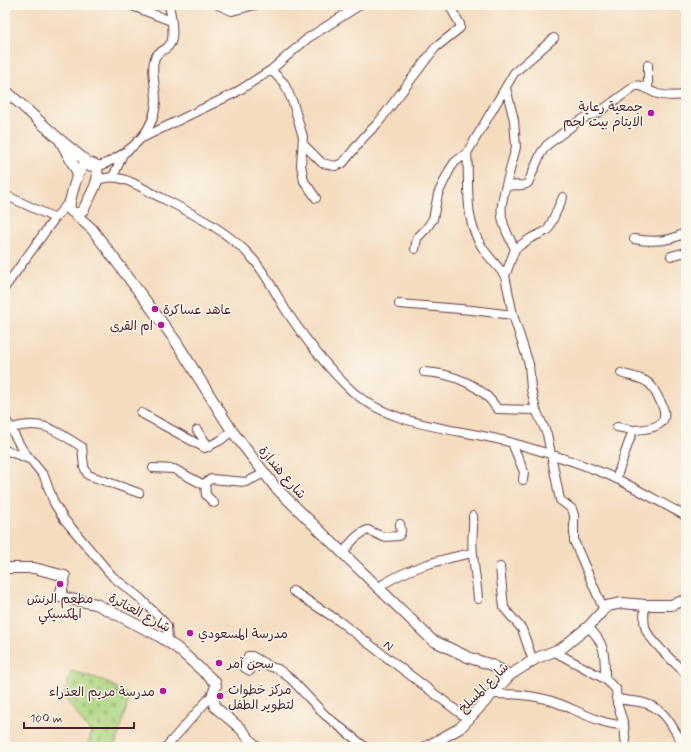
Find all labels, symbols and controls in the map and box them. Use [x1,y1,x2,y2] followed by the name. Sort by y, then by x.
[563,99,643,132] place label: جمعية رعاية الايتام بيت لحم
[646,108,656,118] marker: جمعية رعاية الايتام بيت لحم
[163,302,232,319] place label: عاهد عساكرة
[150,304,160,314] marker: عاهد عساكرة
[110,318,153,336] place label: ام القرى
[156,320,166,330] marker: ام القرى
[254,443,310,503] street label: شارع هندازة
[55,579,65,589] marker: مطعم الرنش المكسيكي
[105,590,173,637] street label: شارع العناترة
[27,591,93,625] place label: مطعم الرنش المكسيكي
[198,626,288,643] place label: مدرسة المسعودي
[185,628,195,638] marker: مدرسة المسعودي
[379,637,397,656] street label: N
[226,656,274,673] place label: سجن آمر
[214,658,224,668] marker: سجن آمر
[455,659,513,717] street label: شارع المسلخ
[228,682,294,714] place label: مركز خطوات لتطوير الطفل
[49,684,155,702] place label: مدرسة مريم العذراء
[158,686,168,696] marker: مدرسة مريم العذراء
[215,691,225,701] marker: مركز خطوات لتطوير الطفل
[24,704,134,730] scale bar
[30,711,62,727] text: 100 m

